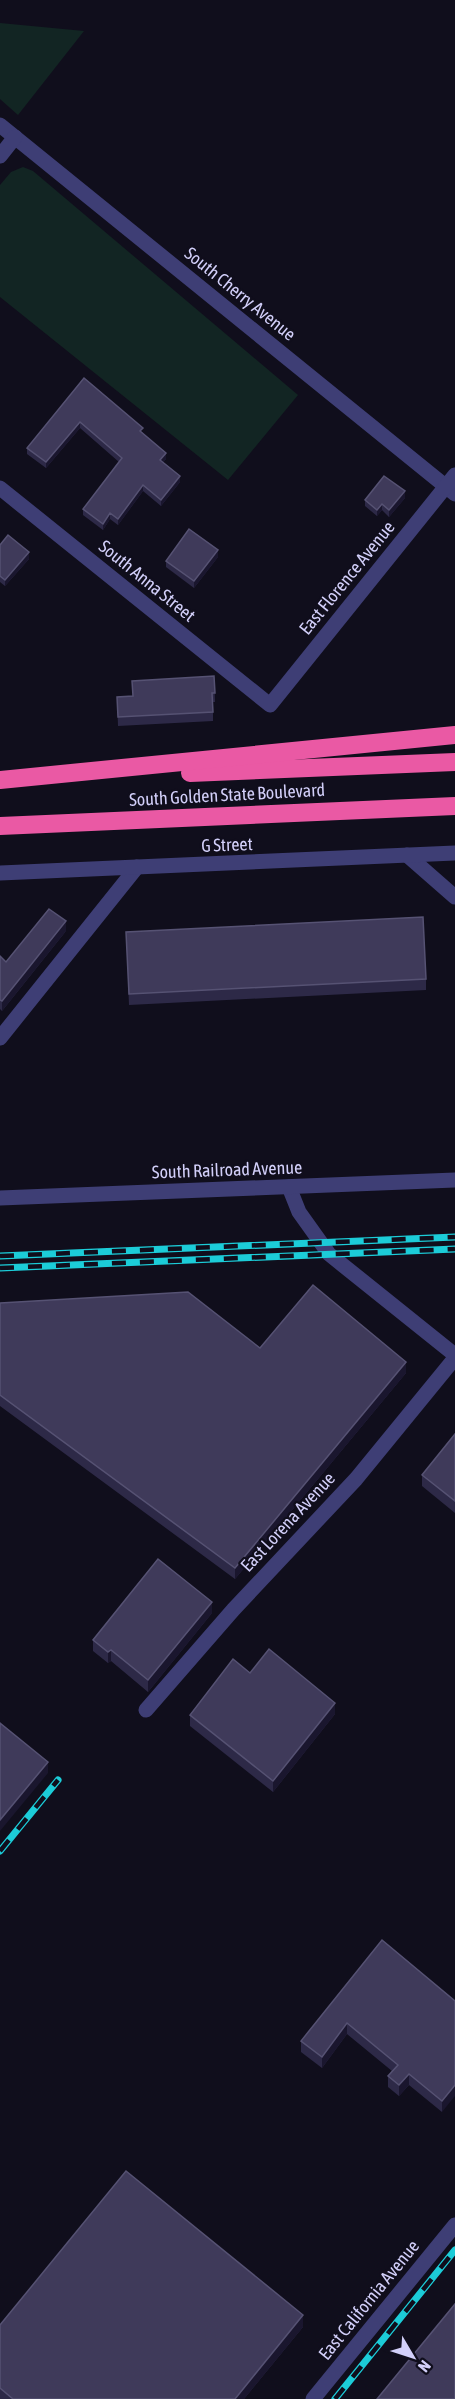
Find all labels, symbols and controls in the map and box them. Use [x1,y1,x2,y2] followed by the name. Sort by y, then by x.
[181,243,300,345] street label: South Cherry Avenue
[294,517,399,639] street label: East Florence Avenue
[95,535,200,626] street label: South Anna Street
[129,779,325,810] street label: South Golden State Boulevard
[201,833,253,856] street label: G Street
[151,1156,302,1183] street label: South Railroad Avenue
[236,1468,339,1576] street label: East Lorena Avenue
[314,2236,423,2364] street label: East California Avenue
[383,2327,443,2387] north arrow
[415,2357,435,2376] text: N

